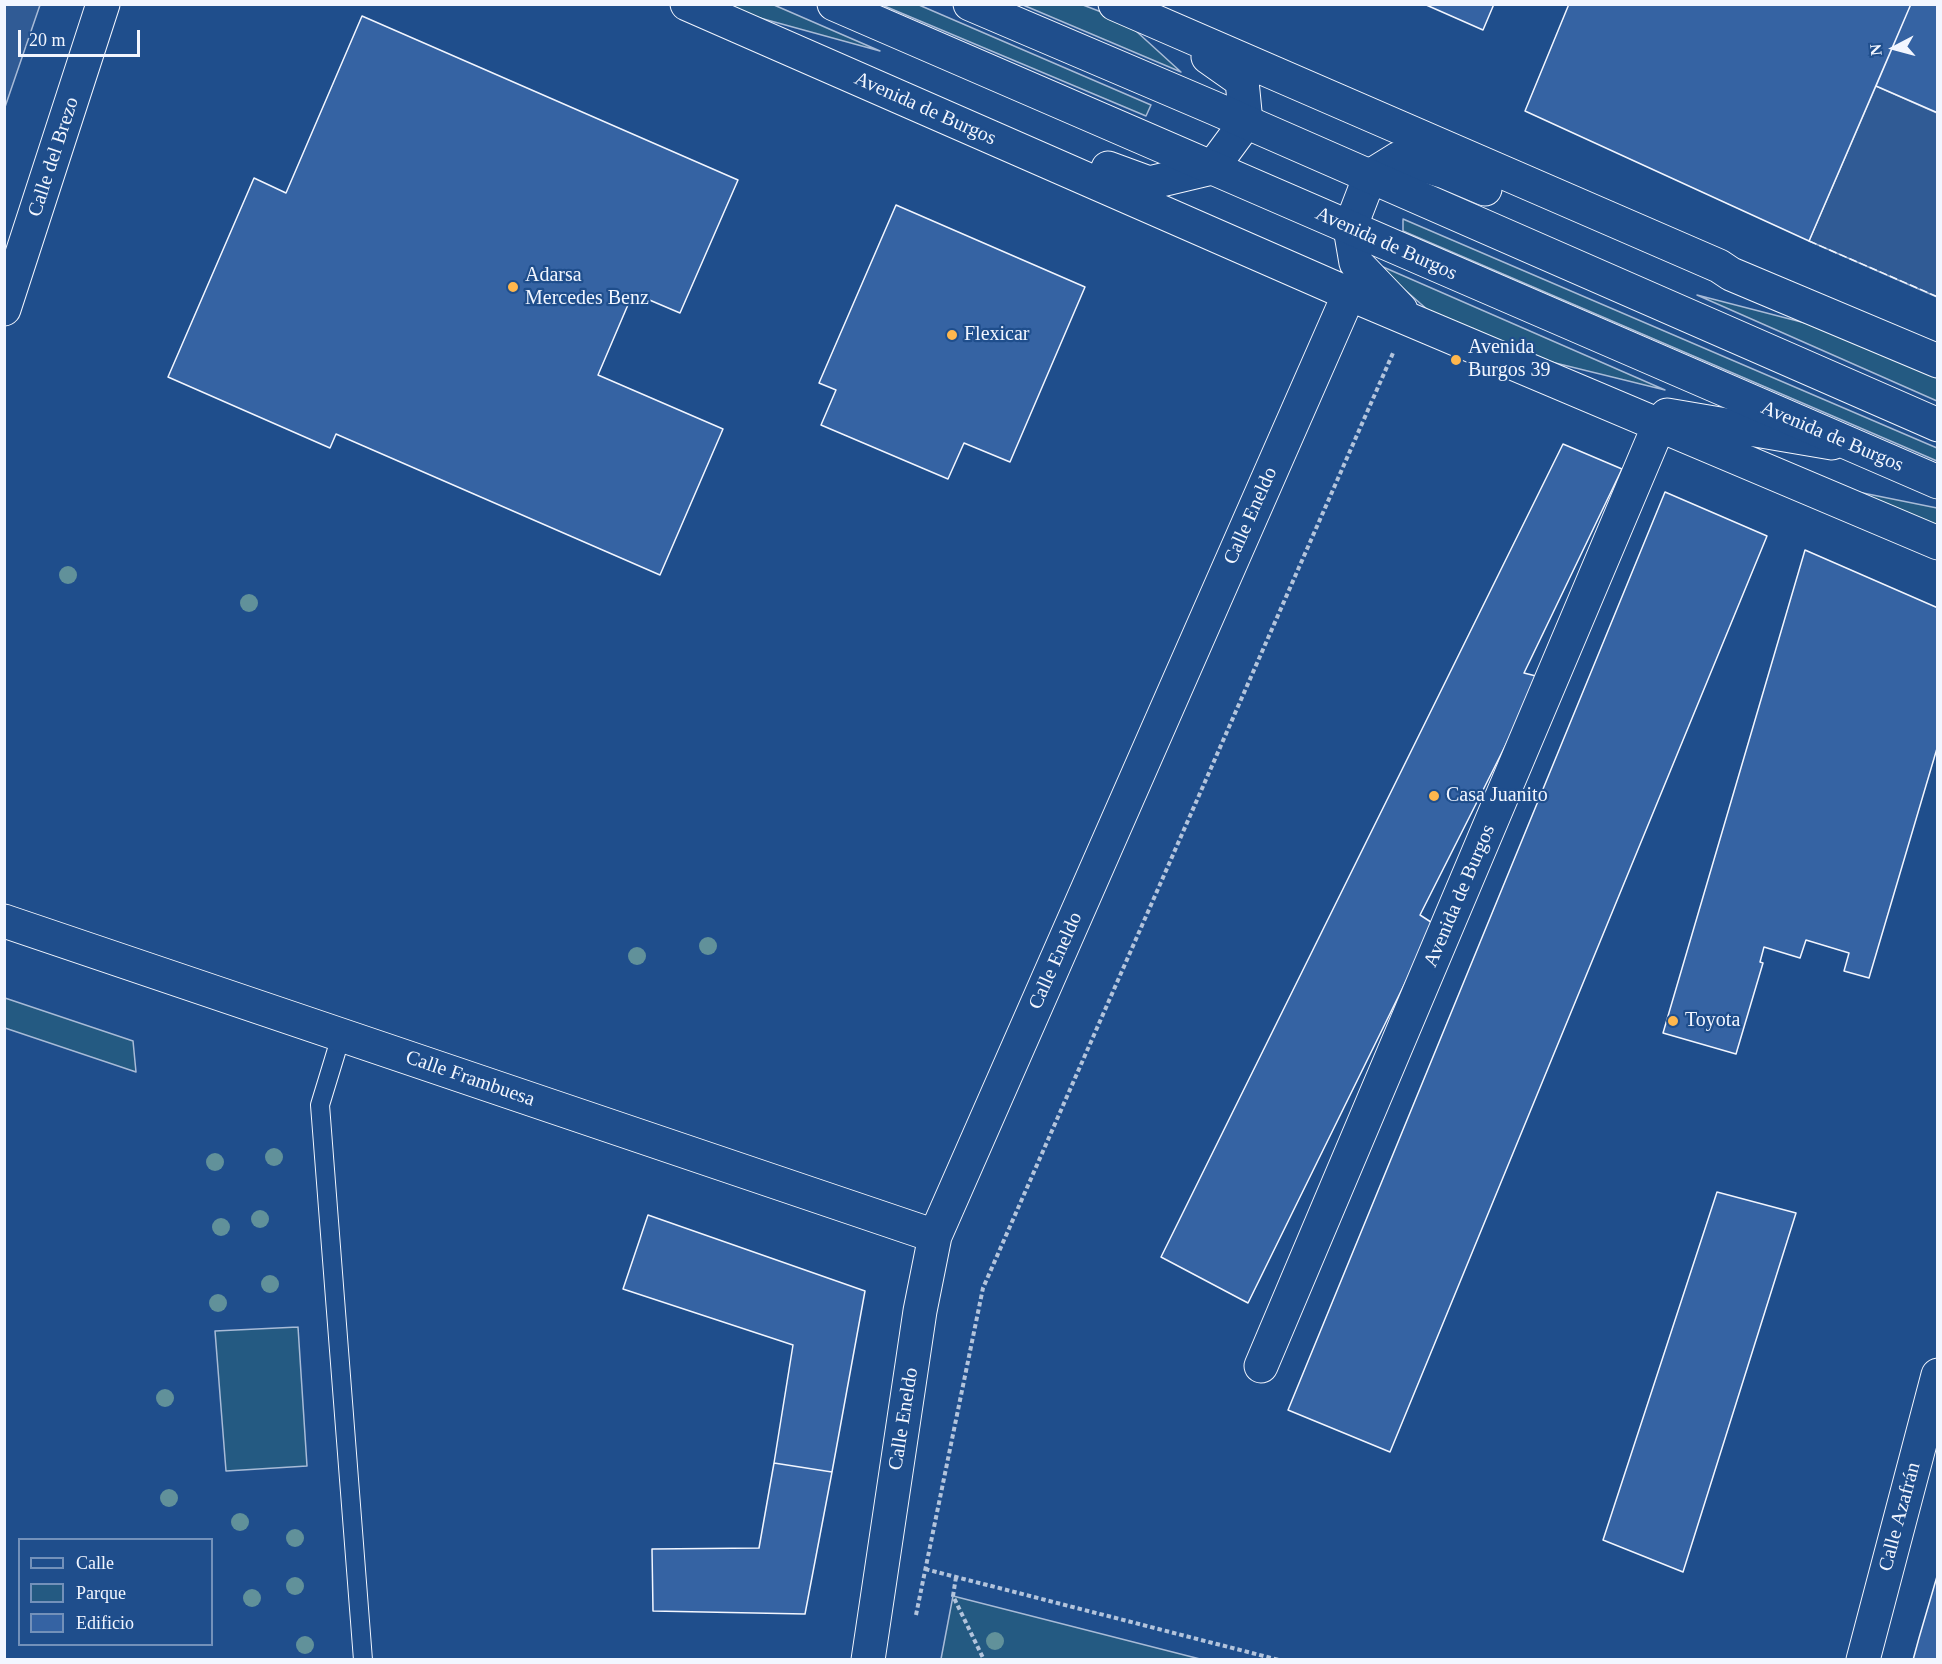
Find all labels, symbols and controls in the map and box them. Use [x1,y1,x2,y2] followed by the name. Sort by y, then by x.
[21,18,142,56] scale bar
[1864,18,1924,78] north arrow
[29,30,66,50] text: 20 m
[1867,43,1885,57] text: N
[850,67,1000,151] street label: Avenida de Burgos
[23,94,85,220] street label: Calle del Brezo
[1311,202,1461,286] street label: Avenida de Burgos
[525,264,649,311] place label: Adarsa Mercedes Benz
[506,280,520,294] marker: Adarsa Mercedes Benz
[964,323,1030,347] place label: Flexicar
[945,328,959,342] marker: Flexicar
[1468,336,1550,383] place label: Avenida Burgos 39
[1449,353,1463,367] marker: Avenida Burgos 39
[1757,396,1907,478] street label: Avenida de Burgos
[1219,464,1283,568] street label: Calle Eneldo
[1446,784,1548,808] place label: Casa Juanito
[1427,789,1441,803] marker: Casa Juanito
[1419,821,1501,971] street label: Avenida de Burgos
[1024,909,1088,1013] street label: Calle Eneldo
[1685,1009,1740,1033] place label: Toyota
[1666,1014,1680,1028] marker: Toyota
[402,1046,538,1112] street label: Calle Frambuesa
[884,1366,924,1472] street label: Calle Eneldo
[1874,1460,1926,1574] street label: Calle Azafrán
[18,1538,213,1646] legend
[76,1553,114,1573] text: Calle
[76,1583,126,1603] text: Parque
[76,1613,134,1633] text: Edificio

